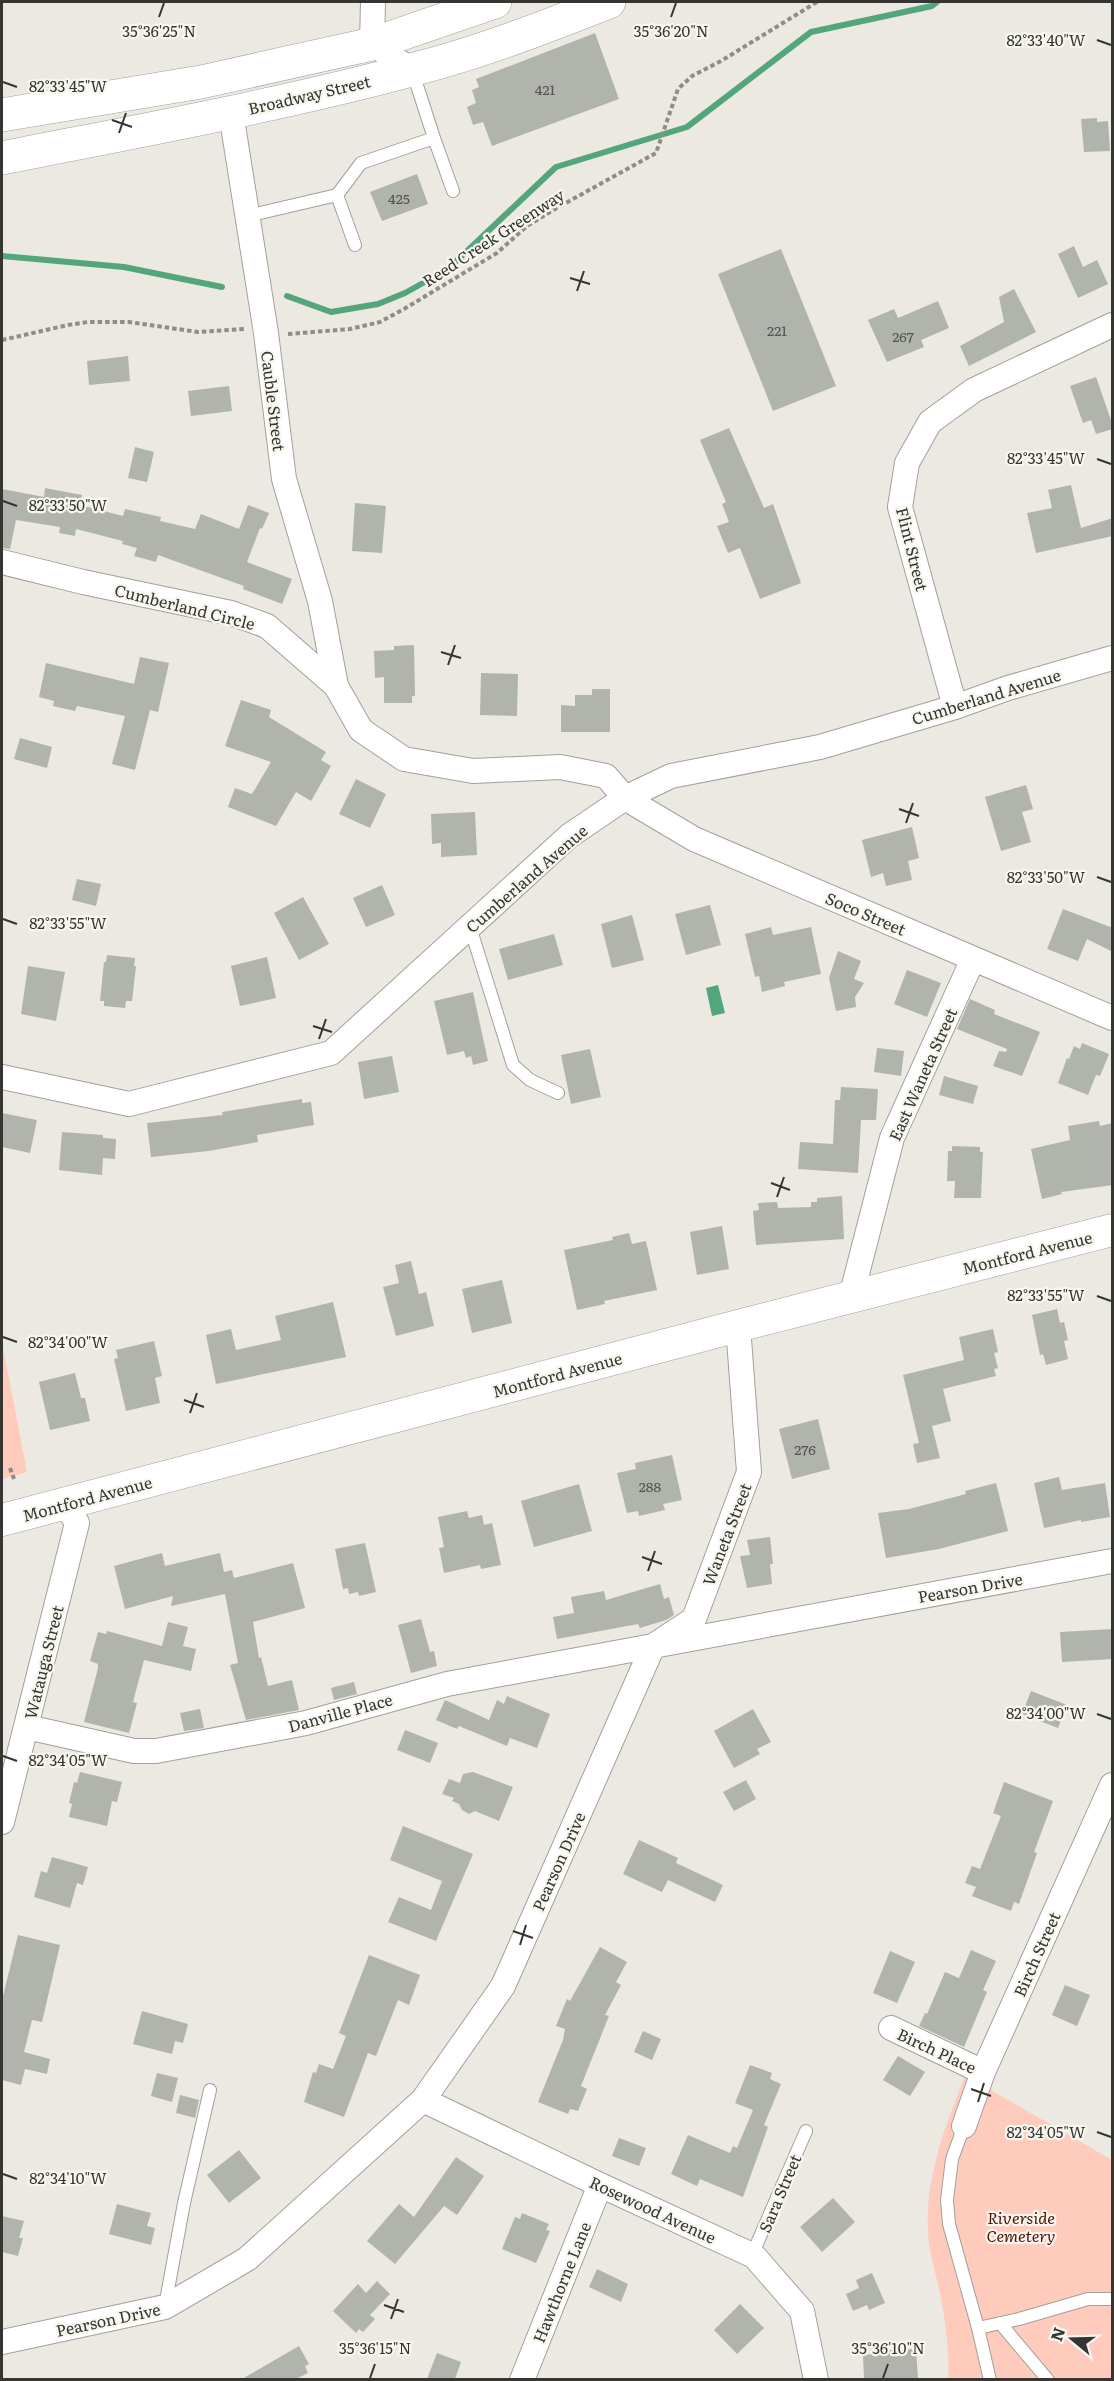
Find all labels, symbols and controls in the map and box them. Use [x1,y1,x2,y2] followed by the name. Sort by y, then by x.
[122,19,196,42] text: 35°36'25"N
[634,19,708,42] text: 35°36'20"N
[1006,28,1086,51] text: 82°33'40"W
[245,68,373,120] street label: Broadway Street
[29,74,108,97] text: 82°33'45"W
[535,79,556,99] house number: 421
[417,182,569,292] street label: Reed Creek Greenway
[388,188,410,208] house number: 425
[767,320,787,340] house number: 221
[892,326,914,346] house number: 267
[256,349,292,453] street label: Cauble Street
[1007,446,1086,469] text: 82°33'45"W
[29,493,108,516] text: 82°33'50"W
[891,504,935,594] street label: Flint Street
[112,577,258,635] street label: Cumberland Circle
[909,662,1063,730] street label: Cumberland Avenue
[460,818,592,938] street label: Cumberland Avenue
[1007,865,1086,888] text: 82°33'50"W
[822,885,910,941] street label: Soco Street
[29,911,107,934] text: 82°33'55"W
[882,1003,962,1144] street label: East Waneta Street
[959,1224,1095,1280] street label: Montford Avenue
[1007,1283,1085,1306] text: 82°33'55"W
[28,1330,109,1353] text: 82°34'00"W
[489,1345,625,1403] street label: Montford Avenue
[794,1439,816,1459] house number: 276
[19,1469,155,1527] street label: Montford Avenue
[639,1476,662,1496] house number: 288
[695,1479,757,1589] street label: Waneta Street
[916,1566,1024,1608] street label: Pearson Drive
[17,1602,69,1721] street label: Watauga Street
[285,1687,395,1737] street label: Danville Place
[1006,1701,1087,1724] text: 82°34'00"W
[29,1748,108,1771] text: 82°34'05"W
[525,1808,591,1914] street label: Pearson Drive
[1007,1907,1066,2000] street label: Birch Street
[894,2021,980,2079] street label: Birch Place
[1007,2120,1086,2143] text: 82°34'05"W
[752,2150,806,2236] street label: Sara Street
[29,2166,107,2189] text: 82°34'10"W
[586,2169,720,2249] street label: Rosewood Avenue
[987,2205,1055,2247] park label: Riverside Cemetery
[526,2218,596,2346] street label: Hawthorne Lane
[54,2296,162,2342] street label: Pearson Drive
[1042,2309,1102,2369] north arrow
[1043,2324,1070,2344] text: N
[339,2336,411,2359] text: 35°36'15"N
[851,2336,925,2359] text: 35°36'10"N

